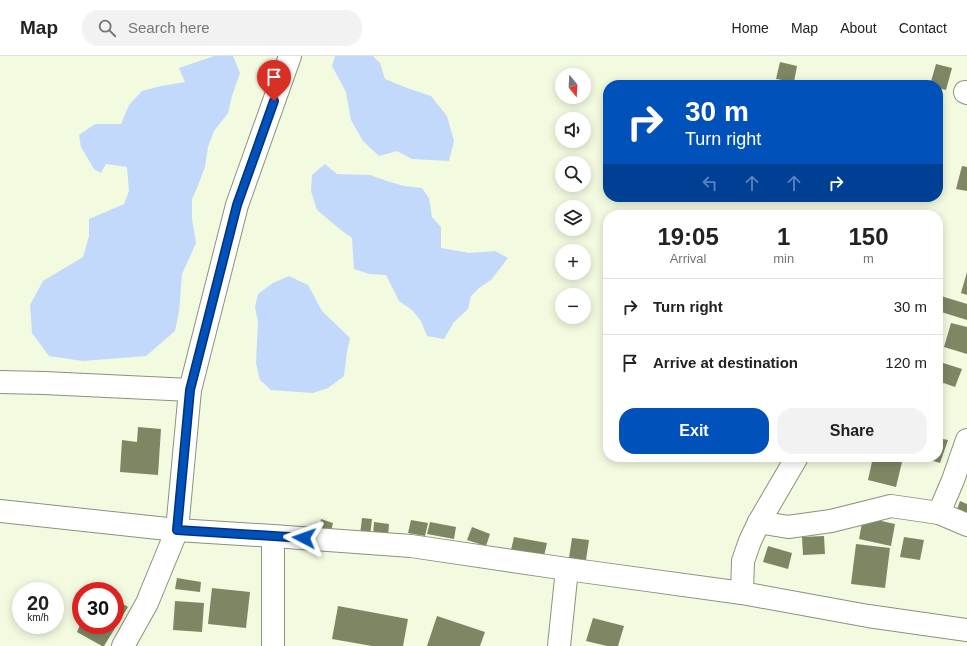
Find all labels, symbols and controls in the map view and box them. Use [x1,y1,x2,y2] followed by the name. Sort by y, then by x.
[82,10,362,46] search box
[20,17,58,38] text: Map
[96,17,118,39] icon: search
[128,19,210,36] text: Search here
[732,20,769,36] text: Home
[791,20,818,36] text: Map
[840,20,877,36] text: About
[899,20,947,36] text: Contact
[257,60,291,101] pin
[263,66,285,88] icon: arrive
[555,68,591,104] north arrow
[555,68,591,324] map controls
[619,96,671,148] icon: right
[685,96,749,127] text: 30 m
[555,112,591,148] button: sound
[685,129,761,149] text: Turn right
[555,156,591,192] button: search
[699,172,721,194] icon: left
[741,172,763,194] icon: ahead
[783,172,805,194] icon: ahead
[825,172,847,194] icon: right
[555,200,591,236] button: layers
[657,223,719,250] text: 19:05
[777,223,790,250] text: 1
[849,223,889,250] text: 150
[555,244,591,280] button: +
[670,251,707,266] text: Arrival
[773,251,794,266] text: min
[863,251,874,266] text: m
[555,288,591,324] button: −
[619,296,641,318] icon: right
[653,298,723,315] text: Turn right
[894,298,927,315] text: 30 m
[619,352,641,374] icon: arrive
[653,354,798,371] text: Arrive at destination
[885,354,927,371] text: 120 m
[619,408,769,454] button: Exit
[777,408,927,454] button: Share
[283,517,325,559] position arrow
[72,582,124,634] speed limit sign: 30
[27,592,49,614] text: 20
[27,612,49,623] text: km/h

